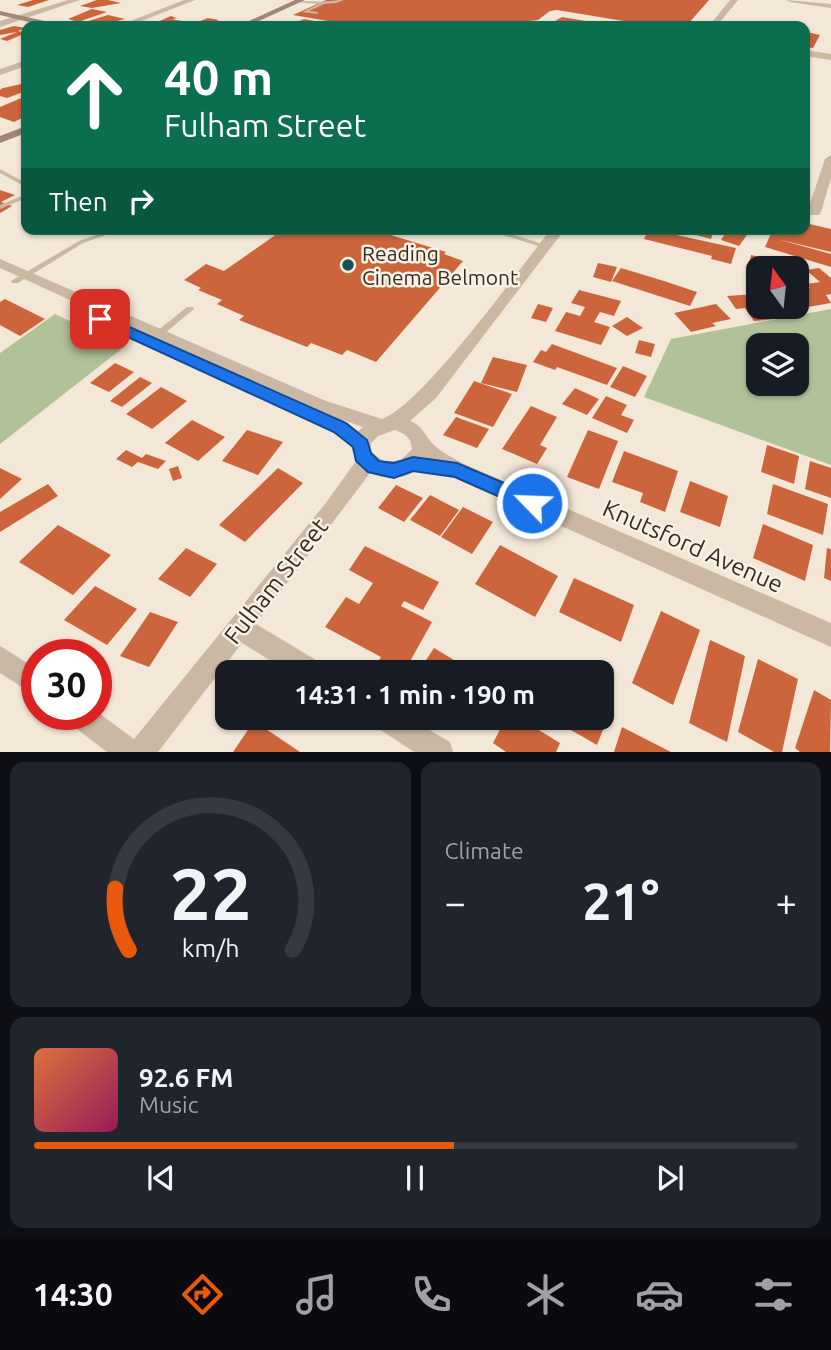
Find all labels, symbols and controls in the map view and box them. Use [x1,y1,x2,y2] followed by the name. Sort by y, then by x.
[49,49,140,140] icon: ahead
[164,49,273,104] text: 40 m
[164,107,366,143] text: Fulham Street
[122,182,160,220] icon: right
[49,187,108,216] text: Then
[362,241,518,289] place label: Reading Cinema Belmont
[746,256,808,318] north arrow
[746,256,809,396] map controls
[340,257,356,273] marker: Reading Cinema Belmont
[70,289,130,349] pin
[81,300,119,338] icon: arrive
[746,333,809,396] button: layers
[495,466,569,540] position arrow
[599,494,787,598] street label: Knutsford Avenue
[219,513,334,649] street label: Fulham Street
[21,639,112,730] speed limit sign: 30
[294,680,535,709] text: 14:31 · 1 min · 190 m
[445,838,524,863] text: Climate
[169,853,251,935] text: 22
[582,872,659,930] text: 21°
[445,881,466,923] text: −
[776,881,797,923] text: +
[181,934,239,962] text: km/h
[139,1063,233,1092] text: 92.6 FM
[139,1092,198,1117] text: Music
[142,1159,180,1197] icon: previous
[396,1159,434,1197] icon: pause
[651,1159,689,1197] icon: next
[178,1270,227,1319] icon: directions
[292,1270,341,1319] icon: music
[407,1270,456,1319] icon: phone
[521,1270,570,1319] icon: climate
[635,1270,684,1319] icon: car
[749,1270,798,1319] icon: filters
[33,1276,113,1312] text: 14:30

